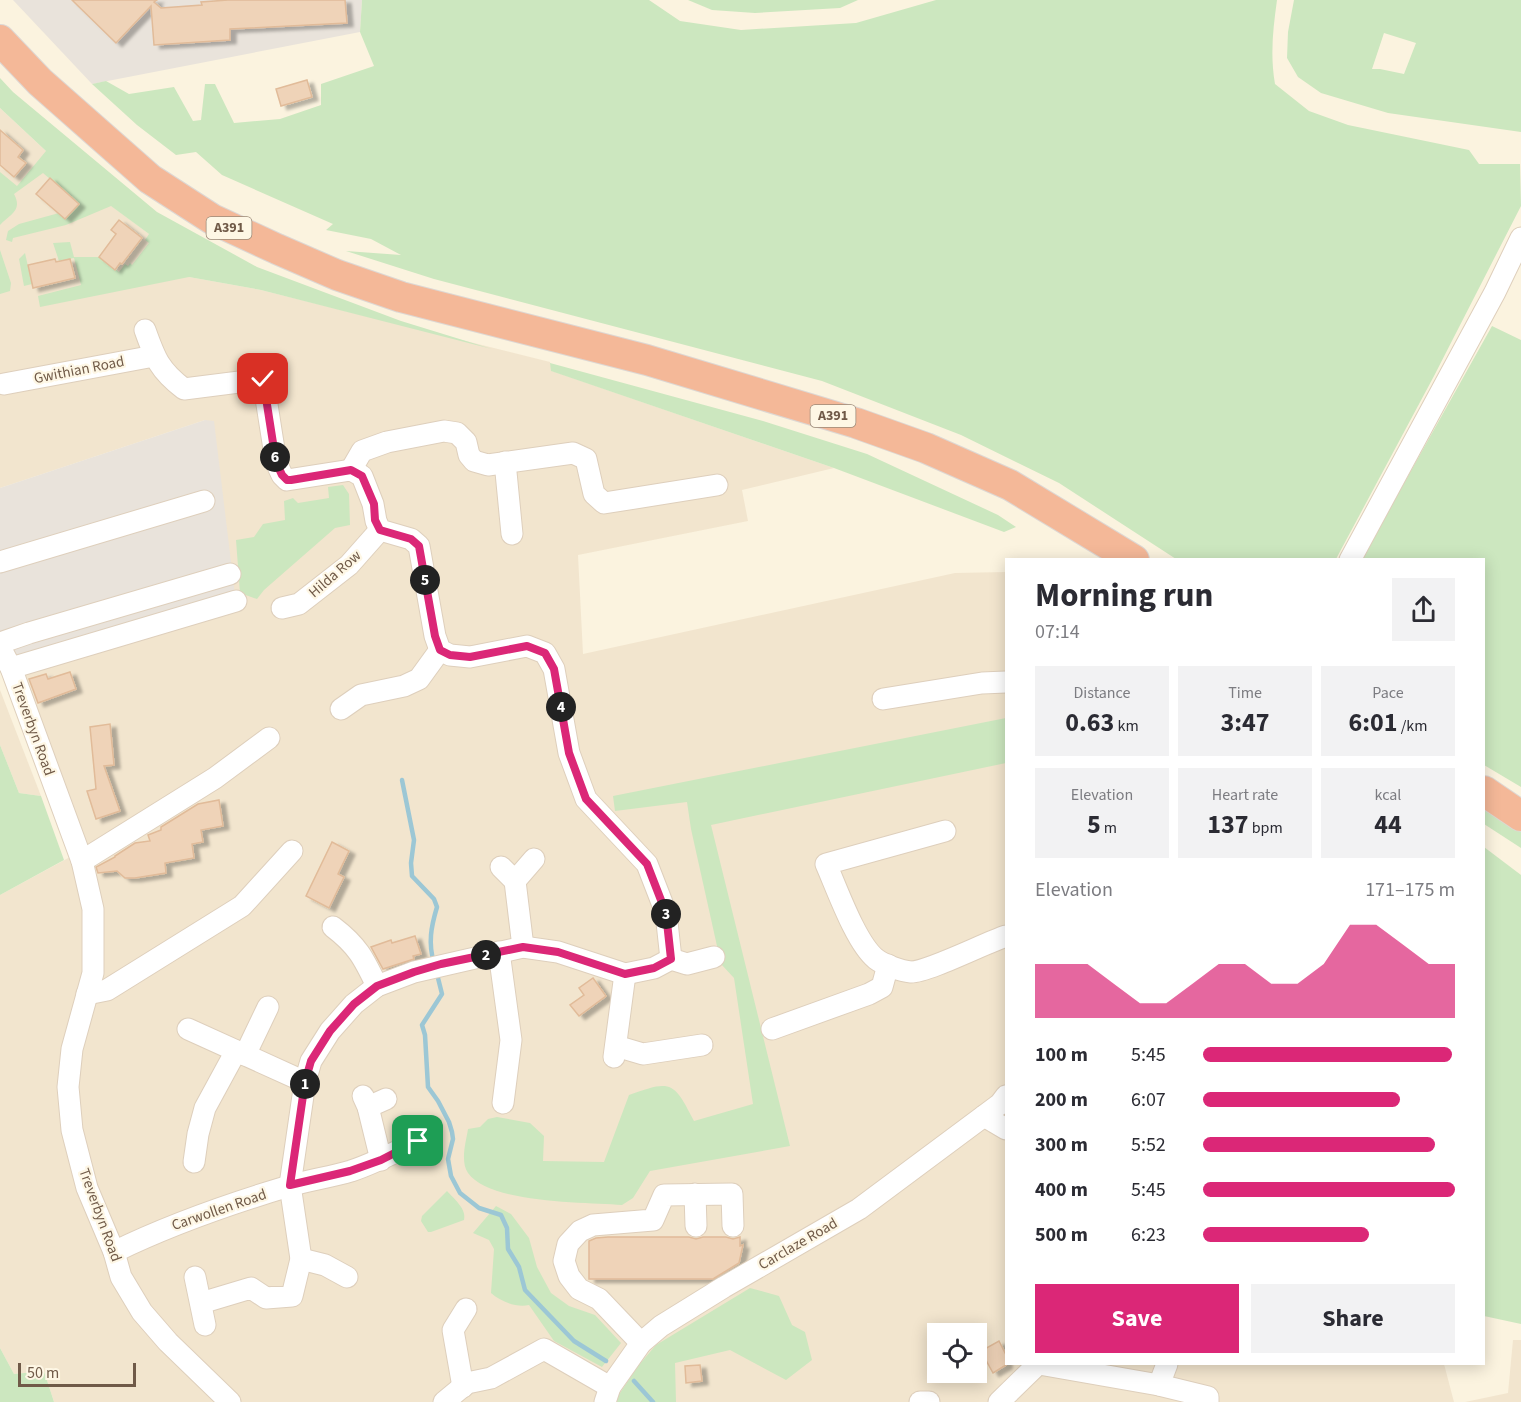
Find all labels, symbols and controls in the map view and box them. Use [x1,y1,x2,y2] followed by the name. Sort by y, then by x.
[206,217,252,239] road number: A391
[32,351,126,389] street label: Gwithian Road
[237,353,288,404] pin
[246,362,279,395] icon: check
[810,405,856,427] road number: A391
[260,442,290,472] pin: 6
[271,446,279,468] text: 6
[304,545,366,603] street label: Hilda Row
[410,565,440,595] pin: 5
[421,569,429,591] text: 5
[1035,572,1213,619] text: Morning run
[1392,578,1455,641] button: share
[1035,618,1080,646] text: 07:14
[6,679,60,779] street label: Treverbyn Road
[1074,682,1130,704] text: Distance
[1228,682,1262,704] text: Time
[1372,682,1404,704] text: Pace
[546,692,576,722] pin: 4
[557,696,565,718] text: 4
[1065,704,1114,741] text: 0.63
[1221,704,1269,741] text: 3:47
[1349,704,1398,741] text: 6:01
[1114,715,1139,737] text: km
[1398,715,1427,737] text: /km
[1071,784,1133,806] text: Elevation
[1212,784,1278,806] text: Heart rate
[1375,784,1401,806] text: kcal
[1087,806,1101,843] text: 5
[1207,806,1248,843] text: 137
[1374,806,1402,843] text: 44
[1101,817,1117,839] text: m
[1248,817,1283,839] text: bpm
[1035,876,1113,904] text: Elevation
[1365,876,1455,904] text: 171–175 m
[651,899,681,929] pin: 3
[662,903,670,925] text: 3
[471,940,501,970] pin: 2
[482,944,490,966] text: 2
[1035,1041,1088,1069] text: 100 m
[1131,1041,1166,1069] text: 5:45
[290,1069,320,1099] pin: 1
[301,1073,309,1095] text: 1
[1035,1086,1088,1114] text: 200 m
[1131,1086,1166,1114] text: 6:07
[392,1115,443,1166] pin
[401,1124,434,1157] icon: arrive
[1035,1131,1088,1159] text: 300 m
[1131,1131,1166,1159] text: 5:52
[73,1165,127,1265] street label: Treverbyn Road
[1035,1176,1088,1204] text: 400 m
[1131,1176,1166,1204] text: 5:45
[169,1184,269,1236] street label: Carwollen Road
[755,1213,841,1275] street label: Carclaze Road
[1035,1221,1088,1249] text: 500 m
[1131,1221,1166,1249] text: 6:23
[1035,1284,1239,1353] button: Save
[1251,1284,1455,1353] button: Share
[927,1323,987,1383] map controls
[927,1323,987,1383] button: locate
[18,1360,136,1388] scale bar
[27,1362,59,1384] text: 50 m

